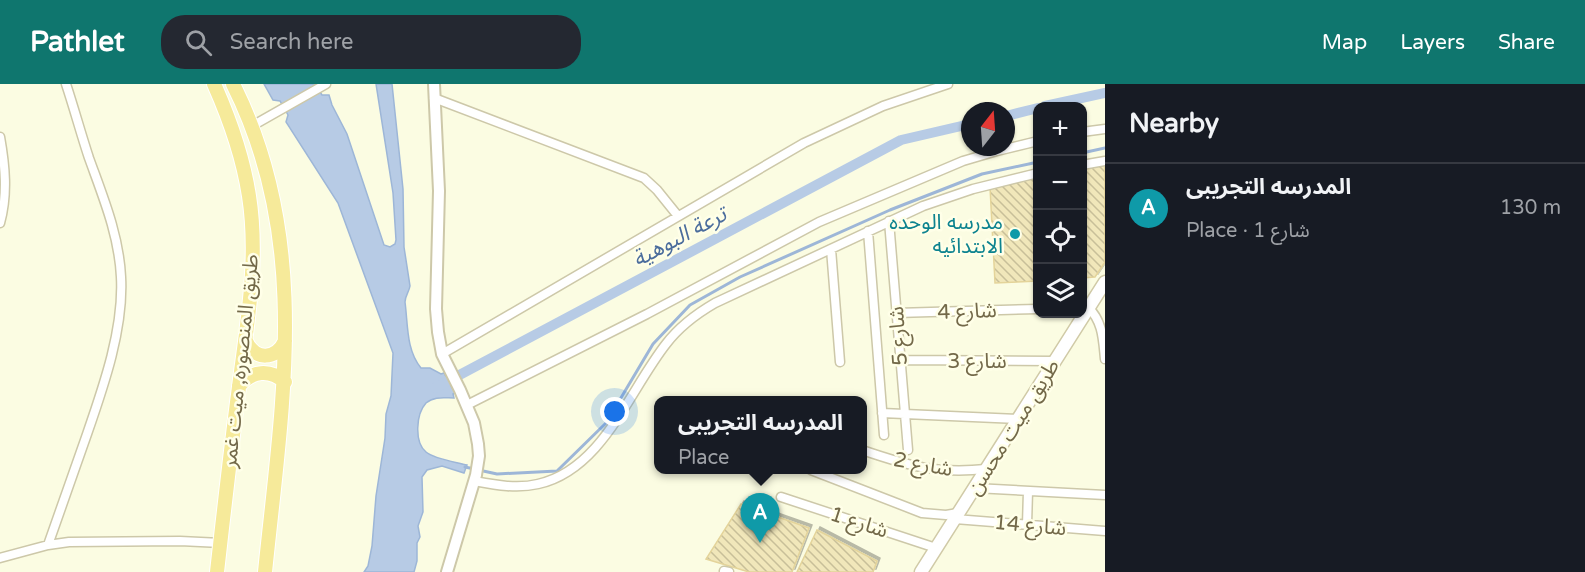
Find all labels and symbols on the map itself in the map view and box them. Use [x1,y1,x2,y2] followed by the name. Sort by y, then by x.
[961,102,1015,156] north arrow
[628,200,734,272] water label: ترعة البوهية
[889,210,1003,259] place label: مدرسه الوحده الابتدائيه
[1008,227,1022,241] marker: مدرسه الوحده الابتدائيه
[217,253,264,470] street label: طريق المنصوره, ميت غمر
[937,298,997,327] street label: شارع 4
[884,305,915,367] street label: شارع 5
[947,349,1007,376] street label: شارع 3
[962,355,1065,500] street label: طريق ميت محسن
[600,397,629,426] your location
[891,447,954,484] street label: شارع 2
[740,494,780,543] pin: A
[826,501,891,545] street label: شارع 1
[992,510,1067,543] street label: شارع 14

